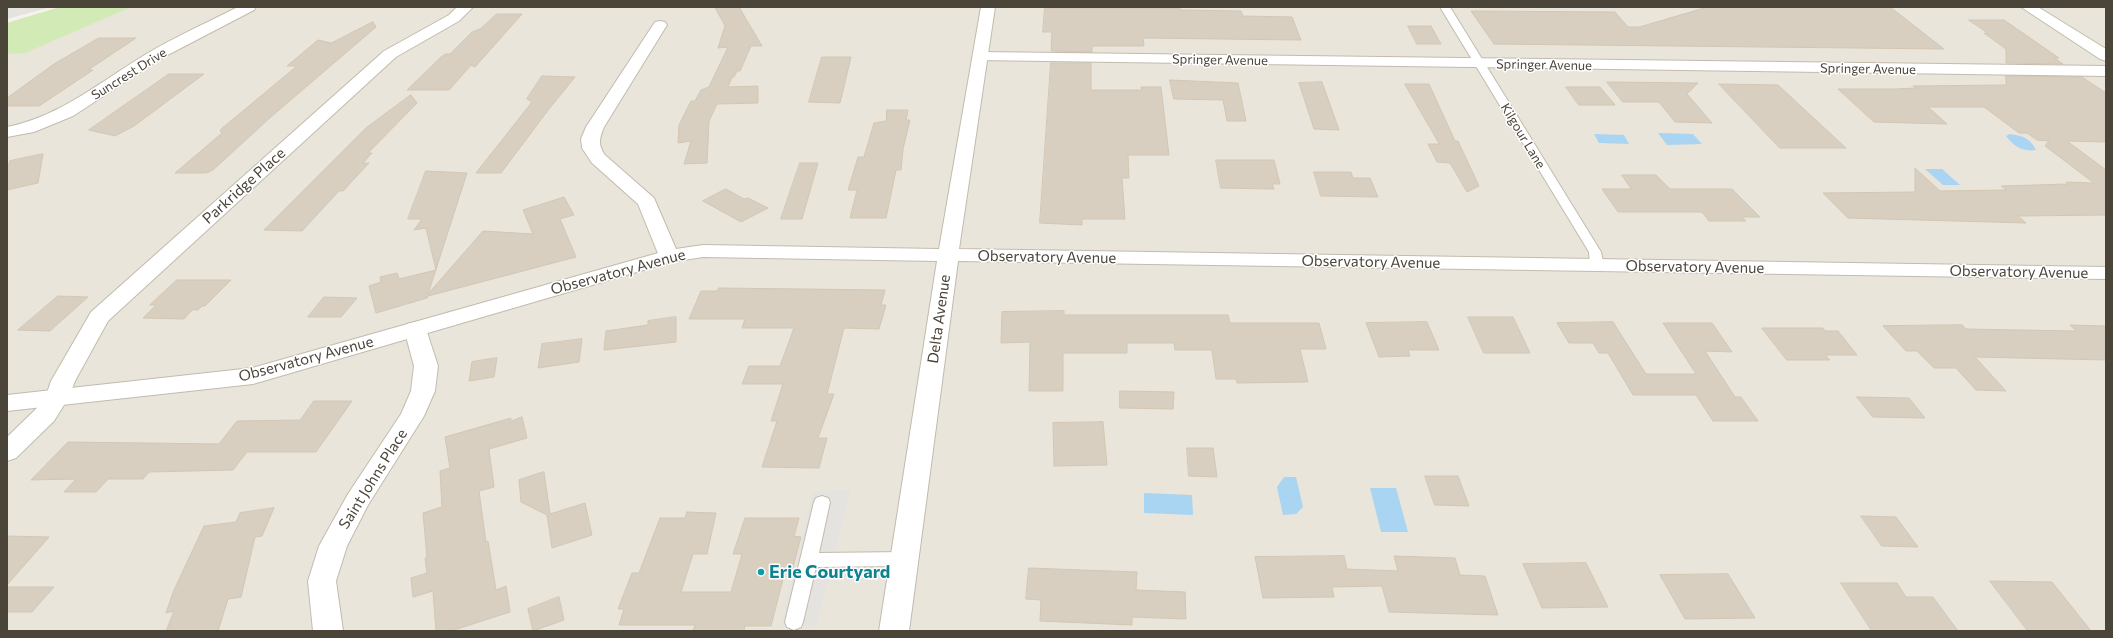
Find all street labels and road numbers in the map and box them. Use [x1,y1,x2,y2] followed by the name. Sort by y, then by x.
[89,45,169,103] street label: Suncrest Drive
[1172,51,1268,69] street label: Springer Avenue
[1496,56,1592,74] street label: Springer Avenue
[1820,60,1916,78] street label: Springer Avenue
[1497,100,1549,172] street label: Kilgour Lane
[199,144,289,228] street label: Parkridge Place
[549,245,687,299] street label: Observatory Avenue
[977,247,1117,267] street label: Observatory Avenue
[1301,252,1441,272] street label: Observatory Avenue
[1625,257,1765,277] street label: Observatory Avenue
[1949,262,2089,282] street label: Observatory Avenue
[924,273,954,365] street label: Delta Avenue
[237,332,375,386] street label: Observatory Avenue
[335,426,411,532] street label: Saint Johns Place

